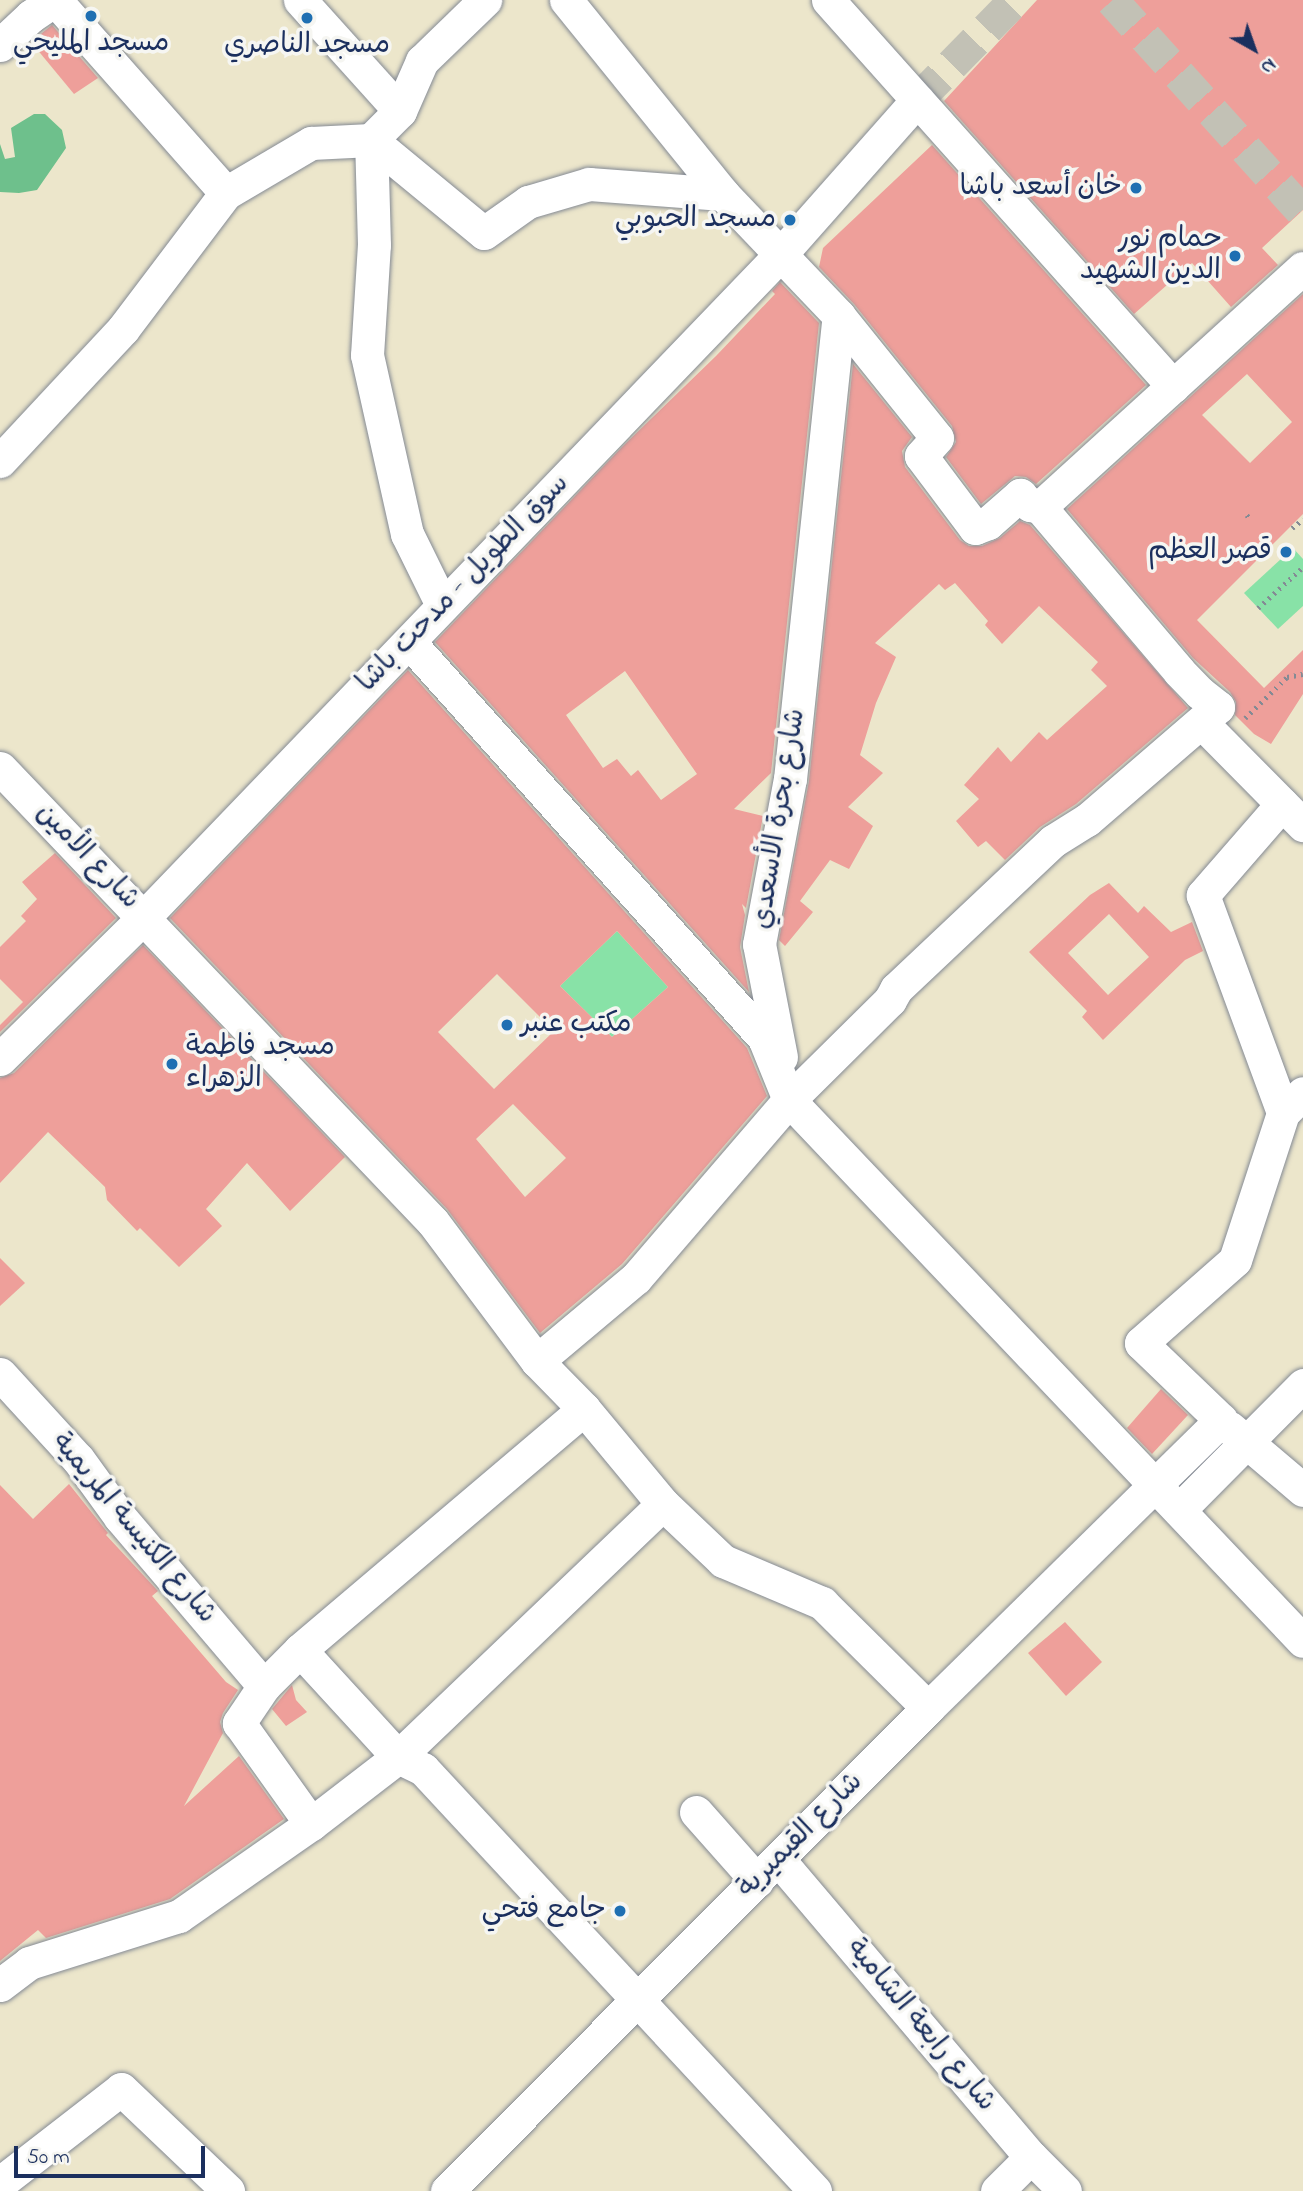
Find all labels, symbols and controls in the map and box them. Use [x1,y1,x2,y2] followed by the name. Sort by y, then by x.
[83,8,99,24] marker: مسجد المليحي
[299,10,315,26] marker: مسجد الناصري
[1219,14,1289,84] north arrow
[13,27,169,61] place label: مسجد المليحي
[224,29,390,63] place label: مسجد الناصري
[1254,51,1281,80] text: N
[960,171,1122,205] place label: خان أسعد باشا
[1128,180,1144,196] marker: خان أسعد باشا
[615,203,776,237] place label: مسجد الحبوبي
[782,212,798,228] marker: مسجد الحبوبي
[1080,223,1221,289] place label: حمام نور الدين الشهيد
[1227,248,1243,264] marker: حمام نور الدين الشهيد
[351,468,577,700] street label: سوق الطويل - مدحت باشا
[1148,535,1272,569] place label: قصر العظم
[1278,544,1294,560] marker: قصر العظم
[746,706,814,932] street label: شارع بحرة الأسعدي
[28,797,146,917] street label: شارع الأمين
[521,1008,632,1042] place label: مكتب عنبر
[499,1017,515,1033] marker: مكتب عنبر
[186,1031,335,1097] place label: مسجد فاطمة الزهراء
[164,1056,180,1072] marker: مسجد فاطمة الزهراء
[43,1427,223,1631] street label: شارع الكنيسة المريمية
[731,1766,871,1906] street label: شارع القيميرية
[481,1894,606,1928] place label: جامع فتحي
[612,1903,628,1919] marker: جامع فتحي
[838,1933,1002,2119] street label: شارع رابعة الشامية
[18,2132,208,2176] scale bar
[27,2143,70,2173] text: 50 m

